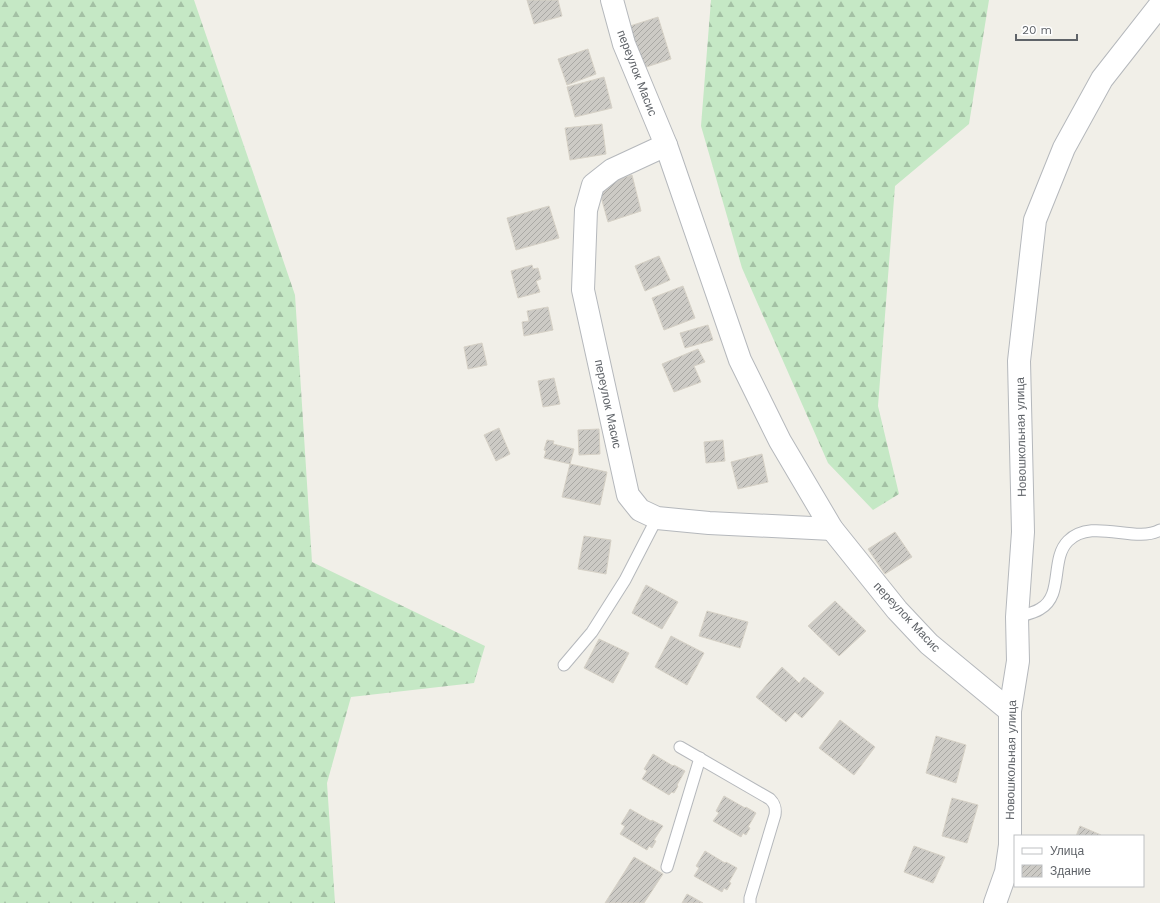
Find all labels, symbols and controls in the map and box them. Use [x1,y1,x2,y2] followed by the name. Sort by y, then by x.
[1016,16,1077,42] scale bar
[1022,23,1052,37] text: 20 m
[614,28,660,118] street label: переулок Масис
[592,358,624,450] street label: переулок Масис
[1013,377,1029,497] street label: Новошкольная улица
[871,579,943,655] street label: переулок Масис
[1003,700,1019,820] street label: Новошкольная улица
[1014,835,1144,887] legend
[1050,844,1084,858] text: Улица
[1050,864,1091,878] text: Здание

